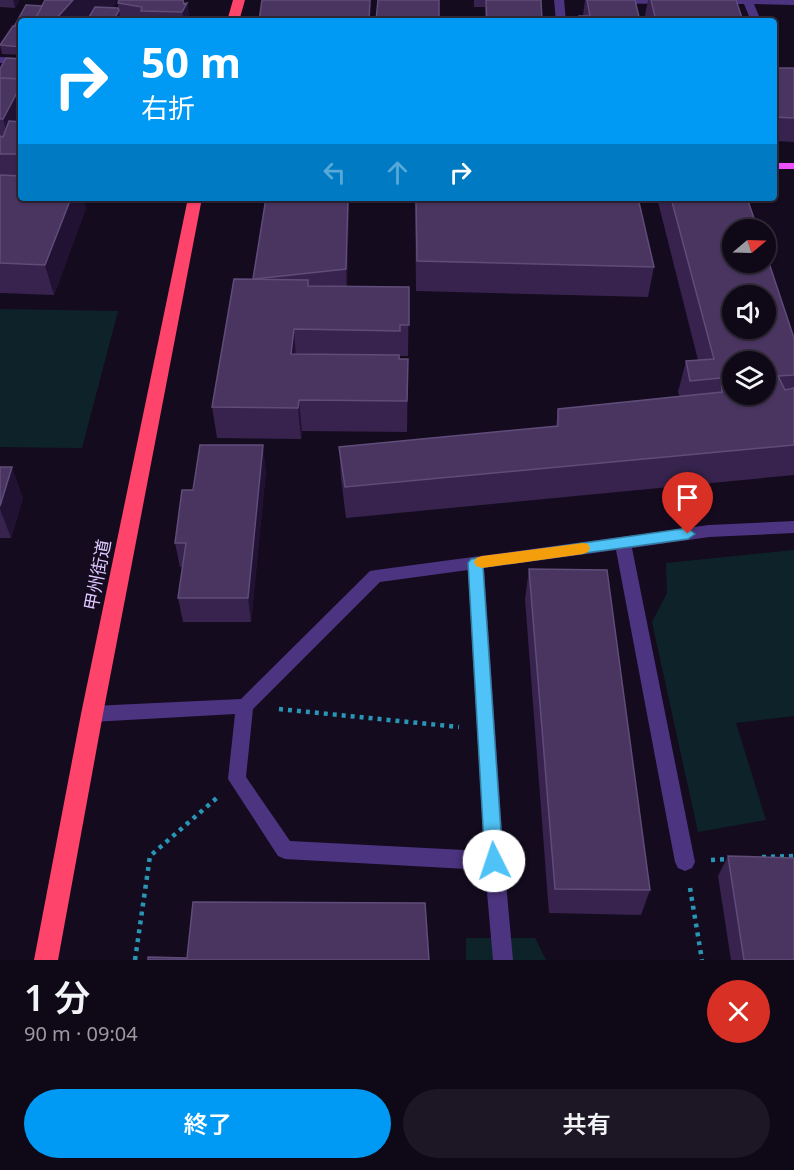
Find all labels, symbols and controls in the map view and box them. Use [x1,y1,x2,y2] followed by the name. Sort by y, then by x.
[141,33,241,90] text: 50 m
[42,42,120,120] icon: right
[141,89,195,126] text: 右折
[318,156,351,189] icon: left
[381,156,414,189] icon: ahead
[444,156,477,189] icon: right
[722,219,776,273] north arrow
[722,219,776,405] map controls
[722,285,776,339] button: sound
[722,351,776,405] button: layers
[662,472,713,534] pin
[671,481,704,514] icon: arrive
[78,537,116,612] street label: 甲州街道
[462,829,526,893] position arrow
[24,973,90,1022] text: 1 分
[707,980,770,1043] button: close
[24,1020,138,1047] text: 90 m · 09:04
[24,1089,391,1158] button: 終了
[403,1089,770,1158] button: 共有

